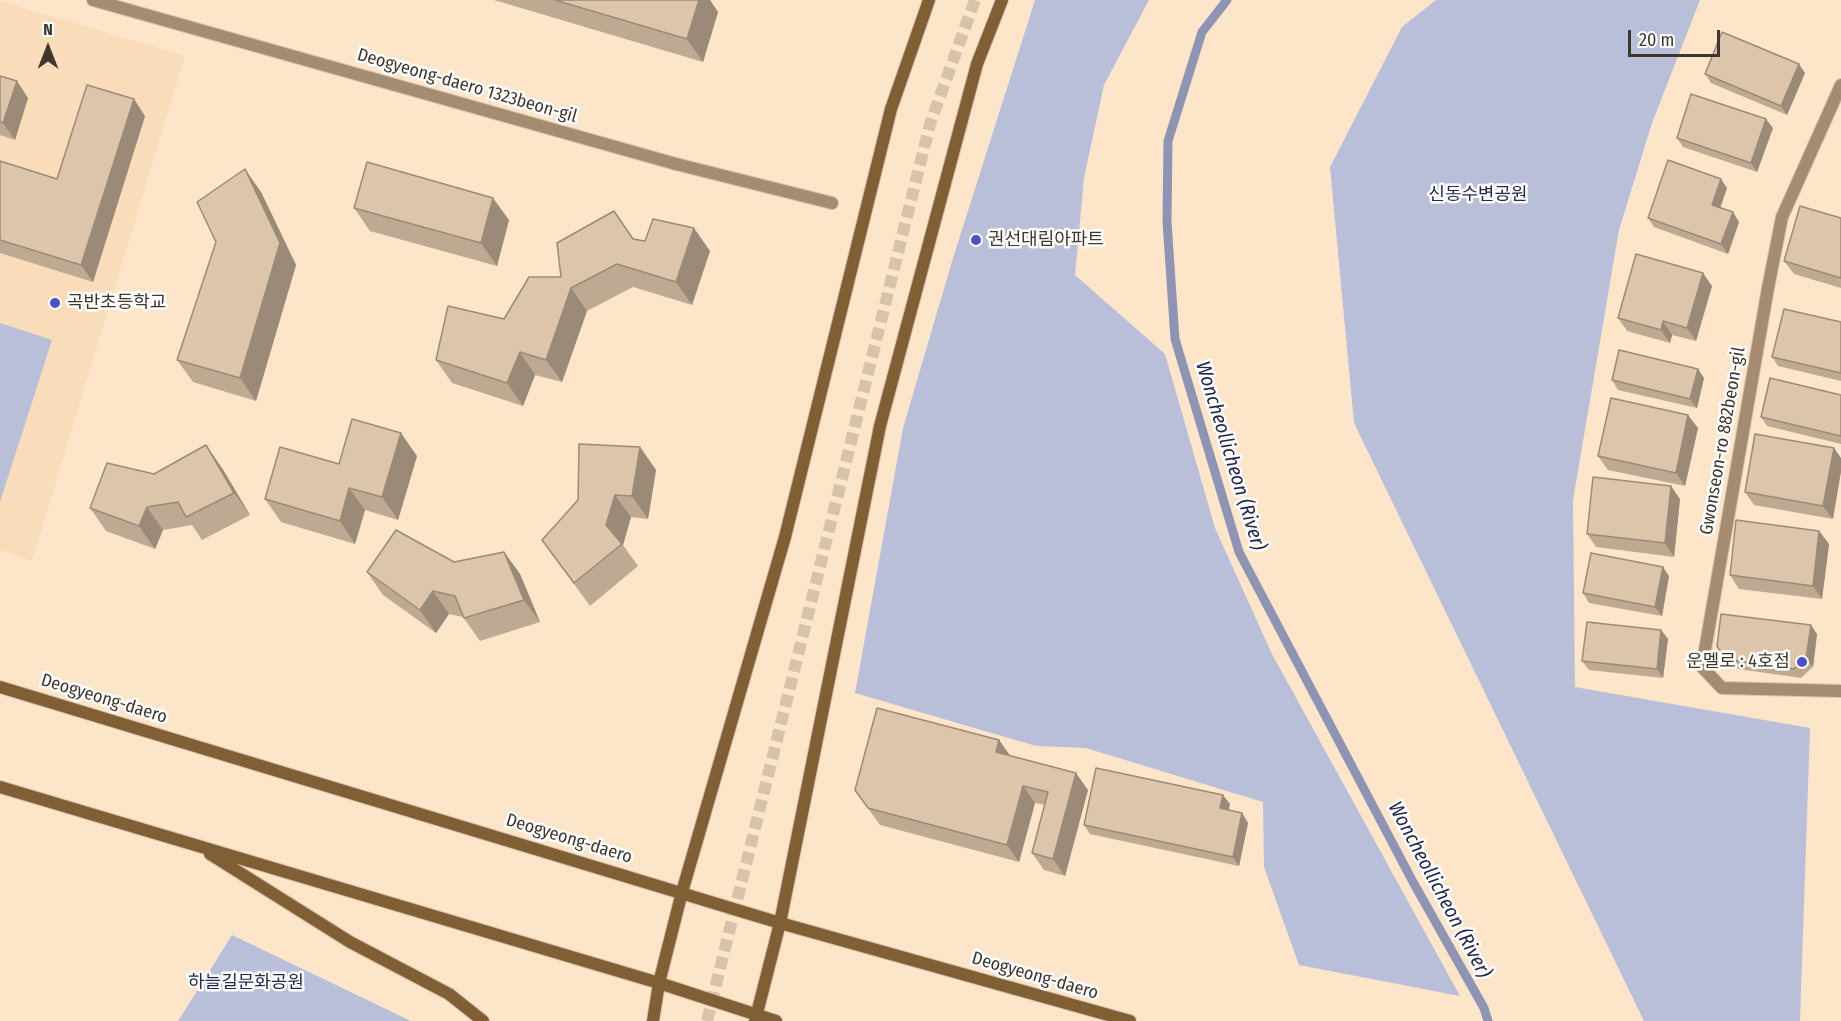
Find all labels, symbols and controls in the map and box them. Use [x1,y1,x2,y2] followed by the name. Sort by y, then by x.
[18,18,78,78] north arrow
[1631,18,1722,56] scale bar
[43,20,53,39] text: N
[1639,29,1674,51] text: 20 m
[355,44,579,128] street label: Deogyeong-daero 1323beon-gil
[1428,184,1528,206] park label: 신동수변공원
[988,229,1104,251] place label: 권선대림아파트
[969,233,983,247] marker: 권선대림아파트
[67,292,166,314] place label: 곡반초등학교
[48,296,62,310] marker: 곡반초등학교
[1696,345,1750,537] street label: Gwonseon-ro 882beon-gil
[1190,359,1270,553] water label: Woncheollicheon (River)
[1686,651,1790,673] place label: 운멜로 : 4호점
[1795,655,1809,669] marker: 운멜로 : 4호점
[38,670,170,728] street label: Deogyeong-daero
[1382,798,1496,982] water label: Woncheollicheon (River)
[503,810,635,868] street label: Deogyeong-daero
[969,948,1101,1004] street label: Deogyeong-daero
[188,972,304,994] park label: 하늘길문화공원

